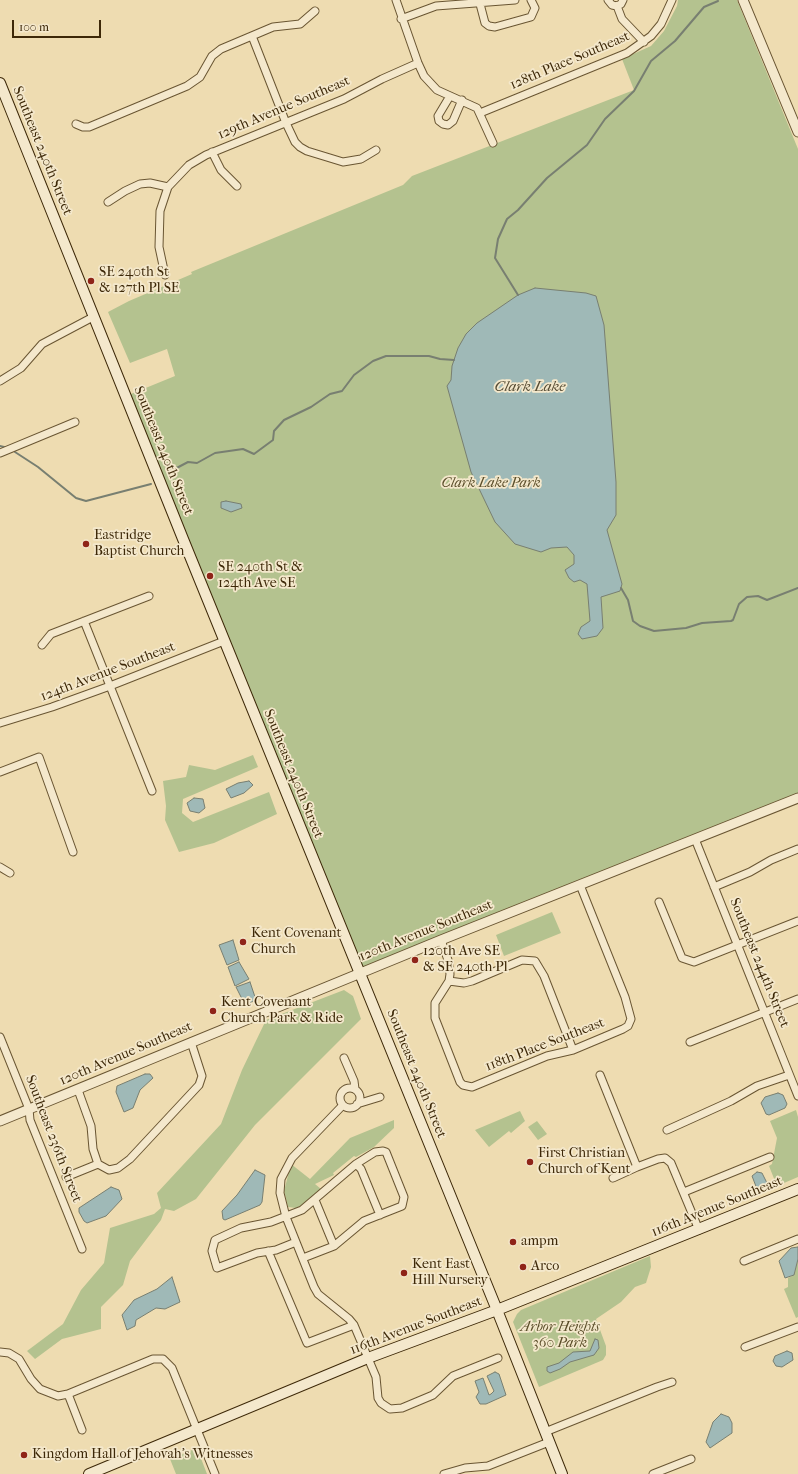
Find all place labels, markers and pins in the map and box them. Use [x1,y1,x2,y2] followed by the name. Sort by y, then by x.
[99,265,179,298] place label: SE 240th St & 127th Pl SE
[86,276,96,286] marker: SE 240th St & 127th Pl SE
[94,528,184,560] place label: Eastridge Baptist Church
[81,539,91,549] marker: Eastridge Baptist Church
[218,560,303,592] place label: SE 240th St & 124th Ave SE
[205,571,215,581] marker: SE 240th St & 124th Ave SE
[251,926,341,958] place label: Kent Covenant Church
[238,937,248,947] marker: Kent Covenant Church
[423,944,508,976] place label: 120th Ave SE & SE 240th Pl
[410,955,420,965] marker: 120th Ave SE & SE 240th Pl
[221,995,343,1028] place label: Kent Covenant Church Park & Ride
[208,1006,218,1016] marker: Kent Covenant Church Park & Ride
[538,1146,630,1178] place label: First Christian Church of Kent
[525,1157,535,1167] marker: First Christian Church of Kent
[521,1234,558,1250] place label: ampm
[508,1237,518,1247] marker: ampm
[412,1257,488,1290] place label: Kent East Hill Nursery
[531,1259,559,1275] place label: Arco
[518,1262,528,1272] marker: Arco
[399,1268,409,1278] marker: Kent East Hill Nursery
[32,1447,253,1463] place label: Kingdom Hall of Jehovah's Witnesses
[19,1450,29,1460] marker: Kingdom Hall of Jehovah's Witnesses

